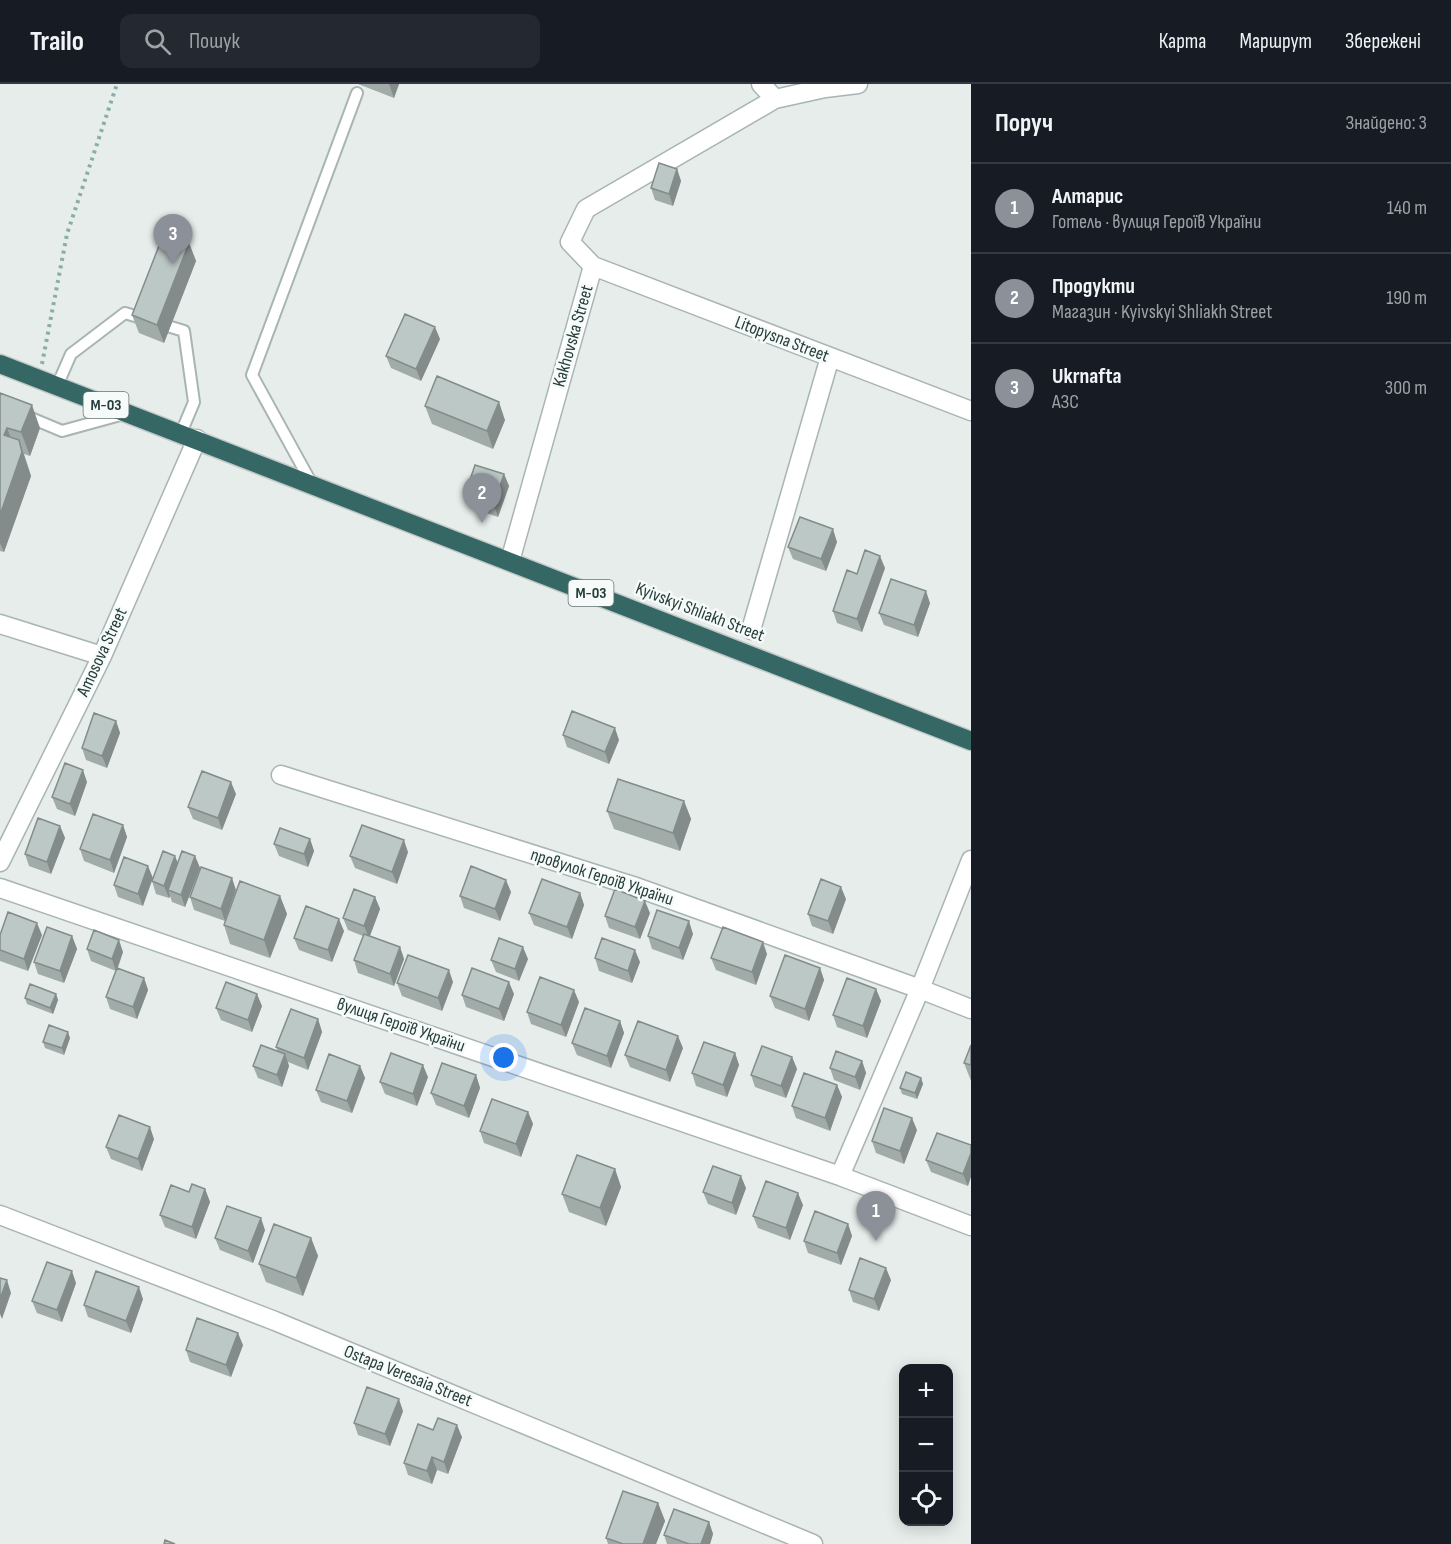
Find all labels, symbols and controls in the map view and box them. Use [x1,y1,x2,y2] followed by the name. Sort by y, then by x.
[120,14,540,68] search box
[30,25,84,58] text: Trailo
[141,25,174,58] icon: search
[189,28,240,55] text: Пошук
[1159,29,1206,54] text: Карта
[1239,29,1312,54] text: Маршрут
[1345,29,1421,54] text: Збережені
[995,108,1053,139] text: Поруч
[1345,111,1427,135] text: Знайдено: 3
[1052,183,1123,210] text: Алтарис
[1011,196,1018,220] text: 1
[1387,196,1427,220] text: 140 m
[1052,210,1261,234] text: Готель · вулиця Героїв України
[154,214,192,264] pin: 3
[1052,273,1135,300] text: Продукти
[548,282,598,389] street label: Kakhovska Street
[1010,286,1019,310] text: 2
[1386,286,1427,310] text: 190 m
[1052,300,1272,324] text: Магазин · Kyivskyi Shliakh Street
[732,311,832,367] street label: Litopysna Street
[1052,363,1122,390] text: Ukrnafta
[1010,376,1019,400] text: 3
[1385,376,1427,400] text: 300 m
[1052,390,1079,414] text: АЗС
[84,392,128,418] road number: М-03
[462,474,502,523] pin: 2
[633,578,768,646] street label: Kyivskyi Shliakh Street
[568,580,614,606] road number: М-03
[72,604,132,701] street label: Amosova Street
[528,844,676,910] street label: провулок Героїв України
[334,993,468,1057] street label: вулиця Героїв України
[489,1043,518,1072] your location
[856,1192,896,1241] pin: 1
[341,1341,476,1411] street label: Ostapa Veresaia Street
[899,1364,953,1526] map controls
[899,1364,953,1418] button: +
[899,1418,953,1472] button: −
[899,1472,953,1526] button: locate

